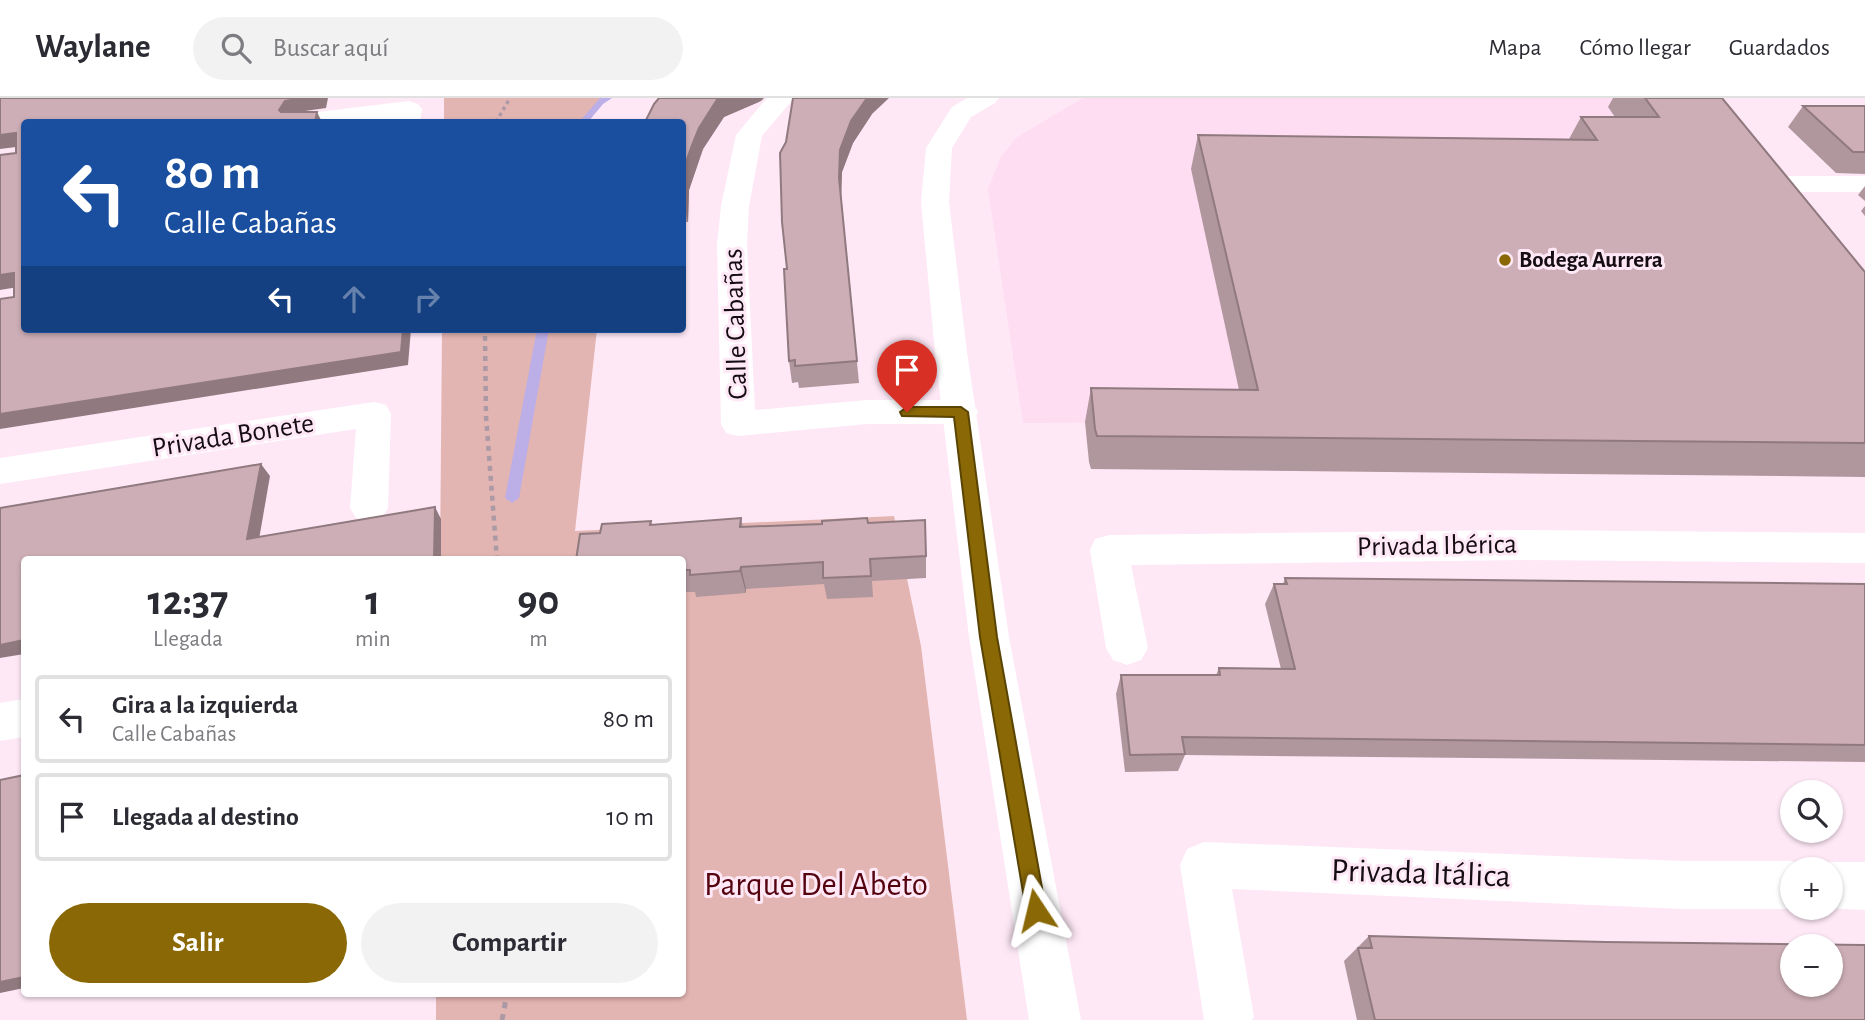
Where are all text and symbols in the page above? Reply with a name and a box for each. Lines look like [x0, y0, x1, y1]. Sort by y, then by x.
search box [193, 17, 683, 80]
icon: search [217, 29, 255, 67]
text: Waylane [35, 31, 151, 64]
text: Buscar aquí [273, 35, 389, 61]
text: Mapa [1488, 36, 1542, 60]
text: Cómo llegar [1580, 36, 1691, 60]
text: Guardados [1729, 36, 1830, 60]
icon: left [49, 147, 140, 238]
text: 80 m [164, 149, 261, 198]
text: Calle Cabañas [164, 207, 337, 239]
street label: Calle Cabañas [719, 248, 753, 400]
place label: Bodega Aurrera [1519, 249, 1663, 272]
marker: Bodega Aurrera [1497, 252, 1513, 268]
icon: left [262, 280, 300, 318]
icon: ahead [335, 280, 373, 318]
icon: right [408, 280, 446, 318]
pin [877, 340, 937, 412]
icon: arrive [888, 351, 926, 389]
street label: Privada Bonete [150, 409, 316, 463]
street label: Privada Ibérica [1357, 531, 1517, 561]
text: 12:37 [148, 580, 228, 622]
text: 1 [365, 580, 380, 622]
text: 90 [517, 580, 559, 622]
text: Llegada [153, 628, 223, 651]
text: min [355, 628, 391, 651]
text: m [529, 628, 548, 651]
text: Gira a la izquierda [112, 692, 298, 718]
icon: left [53, 700, 91, 738]
text: 80 m [603, 706, 654, 732]
text: Calle Cabañas [112, 723, 236, 746]
map controls [1780, 780, 1843, 997]
button: search [1780, 780, 1843, 843]
icon: arrive [53, 798, 91, 836]
text: Llegada al destino [112, 804, 299, 830]
text: 10 m [606, 804, 654, 830]
street label: Privada Itálica [1331, 854, 1511, 894]
button: + [1780, 857, 1843, 920]
park label: Parque Del Abeto [704, 869, 928, 902]
position arrow [999, 873, 1073, 947]
button: Salir [49, 903, 347, 983]
button: Compartir [361, 903, 658, 983]
button: − [1780, 934, 1843, 997]

